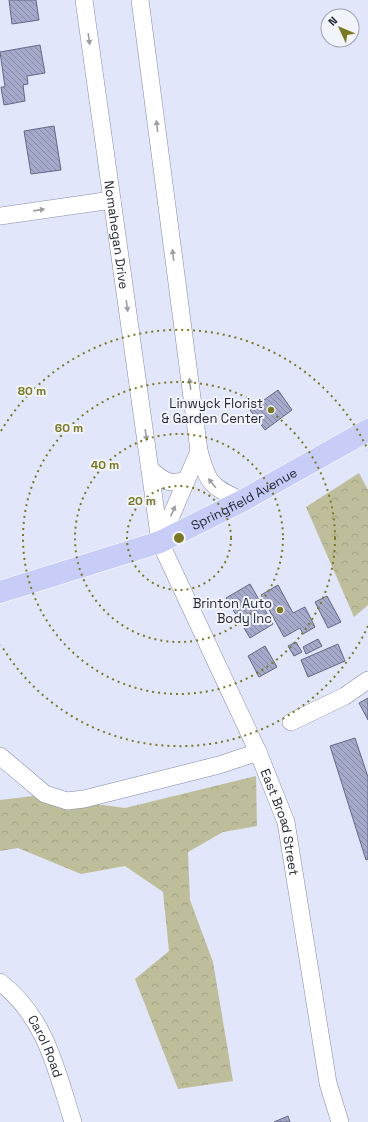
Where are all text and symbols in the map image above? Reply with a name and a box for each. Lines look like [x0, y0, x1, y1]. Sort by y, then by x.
north arrow [320, 8, 360, 48]
text: N [325, 14, 340, 29]
one-way arrow [86, 33, 92, 45]
one-way arrow [153, 120, 160, 132]
street label: Nomahegan Drive [100, 179, 132, 290]
one-way arrow [33, 207, 45, 213]
one-way arrow [170, 249, 176, 261]
one-way arrow [124, 300, 130, 312]
one-way arrow [187, 378, 193, 390]
text: 80 m [18, 383, 46, 399]
place label: Linwyck Florist & Garden Center [162, 395, 263, 427]
marker: Linwyck Florist & Garden Center [266, 405, 276, 415]
text: 60 m [55, 420, 83, 436]
one-way arrow [143, 429, 149, 441]
text: 40 m [91, 457, 119, 473]
street label: Springfield Avenue [188, 464, 300, 534]
one-way arrow [208, 478, 217, 488]
text: 20 m [128, 493, 156, 509]
one-way arrow [170, 506, 176, 517]
centre of rings [172, 531, 186, 545]
place label: Brinton Auto Body Inc [193, 595, 272, 627]
marker: Brinton Auto Body Inc [275, 605, 285, 615]
street label: East Broad Street [257, 766, 302, 877]
street label: Carol Road [24, 1012, 67, 1080]

